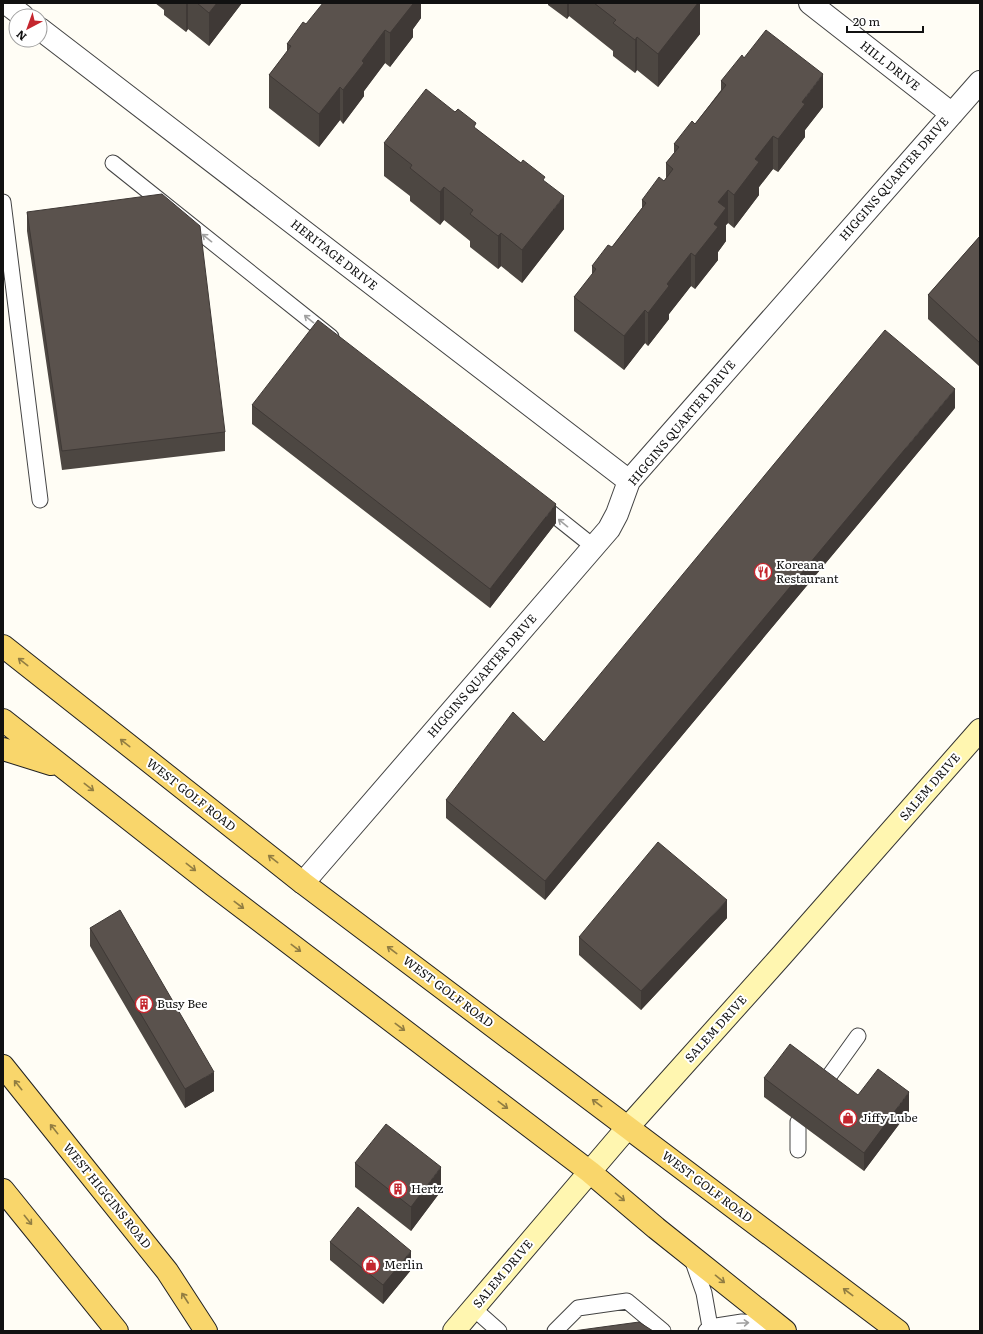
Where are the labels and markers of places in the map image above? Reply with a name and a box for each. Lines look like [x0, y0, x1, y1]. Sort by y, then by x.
place label: Koreana Restaurant [776, 555, 839, 587]
restaurant icon: Koreana Restaurant [753, 562, 773, 582]
building icon: Busy Bee [134, 994, 154, 1014]
place label: Busy Bee [157, 994, 208, 1012]
shop icon: Jiffy Lube [838, 1108, 858, 1128]
place label: Jiffy Lube [861, 1108, 918, 1126]
building icon: Hertz [388, 1179, 408, 1199]
place label: Hertz [411, 1179, 444, 1197]
shop icon: Merlin [361, 1255, 381, 1275]
place label: Merlin [384, 1255, 423, 1273]

